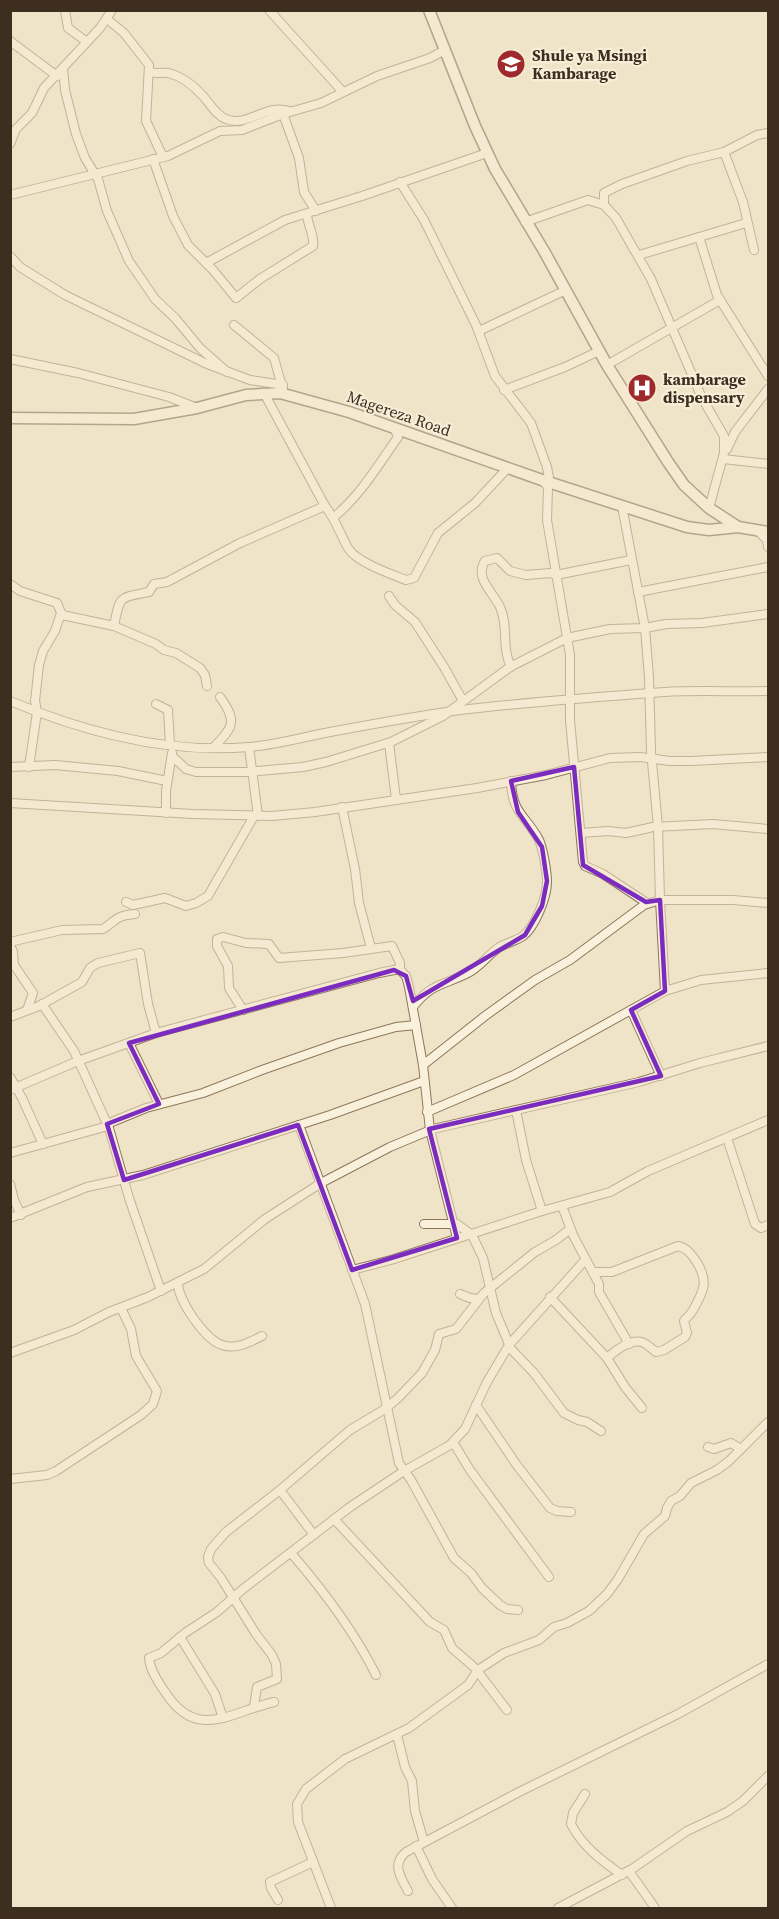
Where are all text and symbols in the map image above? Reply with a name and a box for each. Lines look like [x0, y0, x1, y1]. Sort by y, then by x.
place label: Shule ya Msingi Kambarage [532, 44, 647, 84]
school or university icon: Shule ya Msingi Kambarage [495, 48, 527, 80]
place label: kambarage dispensary [663, 368, 746, 408]
hospital icon: kambarage dispensary [626, 372, 658, 404]
street label: Magereza Road [344, 385, 454, 441]

